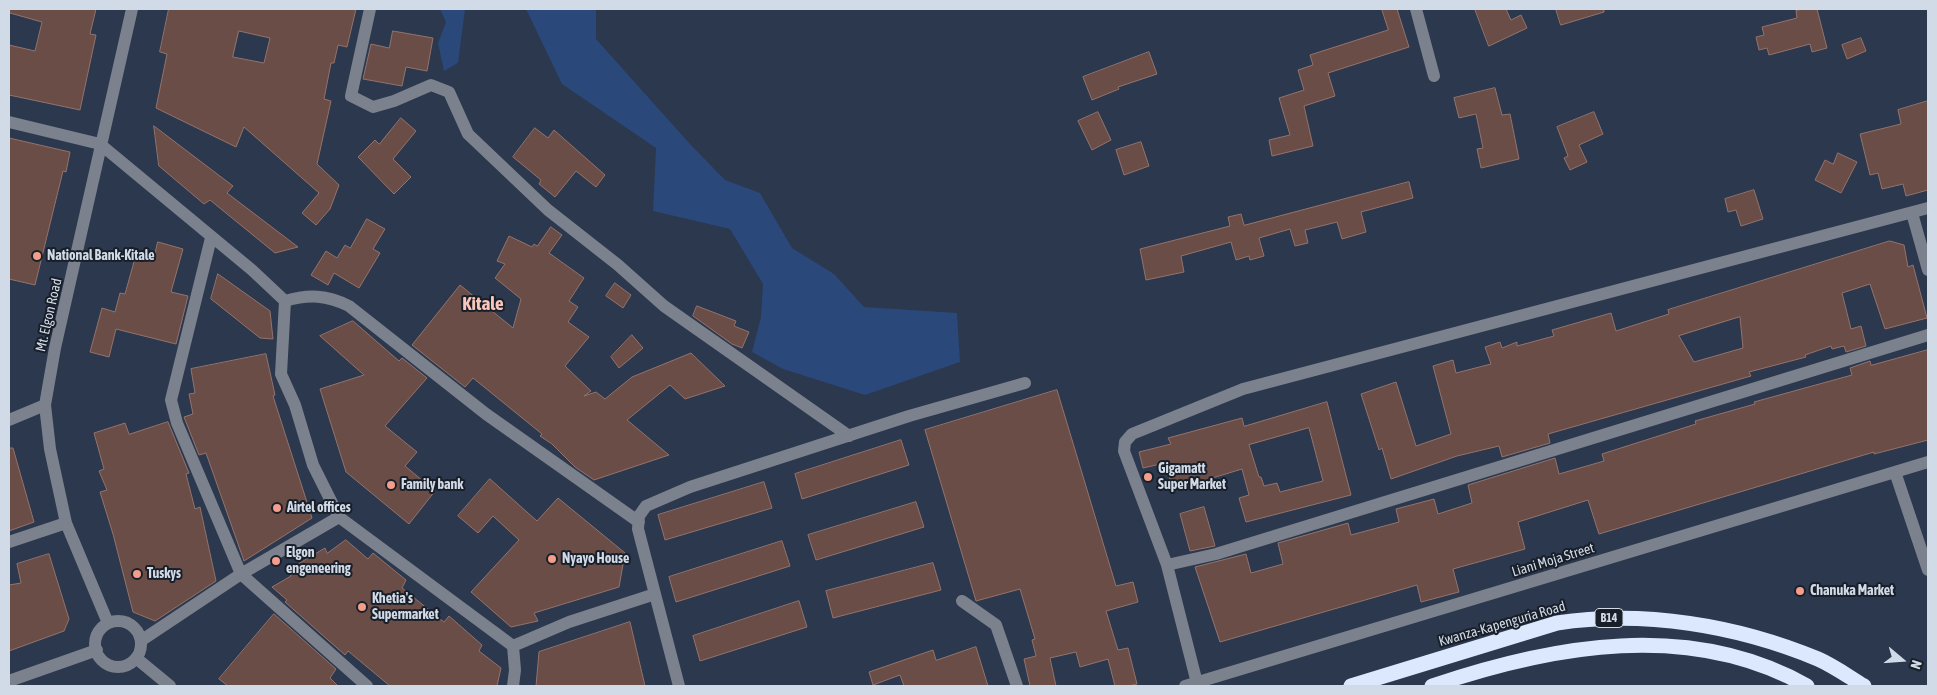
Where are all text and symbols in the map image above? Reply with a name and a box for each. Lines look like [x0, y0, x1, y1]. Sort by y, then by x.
place label: National Bank-Kitale [47, 248, 155, 264]
marker: National Bank-Kitale [31, 250, 43, 262]
street label: Mt. Elgon Road [32, 277, 66, 353]
district label: Kitale [462, 293, 504, 315]
place label: Gigamatt Super Market [1158, 461, 1226, 494]
marker: Gigamatt Super Market [1142, 471, 1154, 483]
place label: Family bank [401, 477, 464, 493]
marker: Family bank [385, 479, 397, 491]
place label: Airtel offices [287, 500, 351, 516]
marker: Airtel offices [271, 502, 283, 514]
street label: Liani Moja Street [1510, 539, 1596, 581]
place label: Elgon engeneering [286, 545, 351, 578]
place label: Nyayo House [562, 551, 629, 567]
marker: Nyayo House [546, 553, 558, 565]
marker: Elgon engeneering [270, 555, 282, 567]
place label: Tuskys [147, 566, 181, 582]
marker: Tuskys [131, 568, 143, 580]
place label: Chanuka Market [1810, 583, 1894, 599]
marker: Chanuka Market [1794, 585, 1806, 597]
place label: Khetia's Supermarket [372, 591, 439, 624]
street label: Kwanza-Kapenguria Road [1437, 598, 1567, 650]
marker: Khetia's Supermarket [356, 601, 368, 613]
road number: B14 [1595, 608, 1623, 628]
north arrow [1877, 635, 1927, 685]
text: N [1907, 658, 1925, 671]

